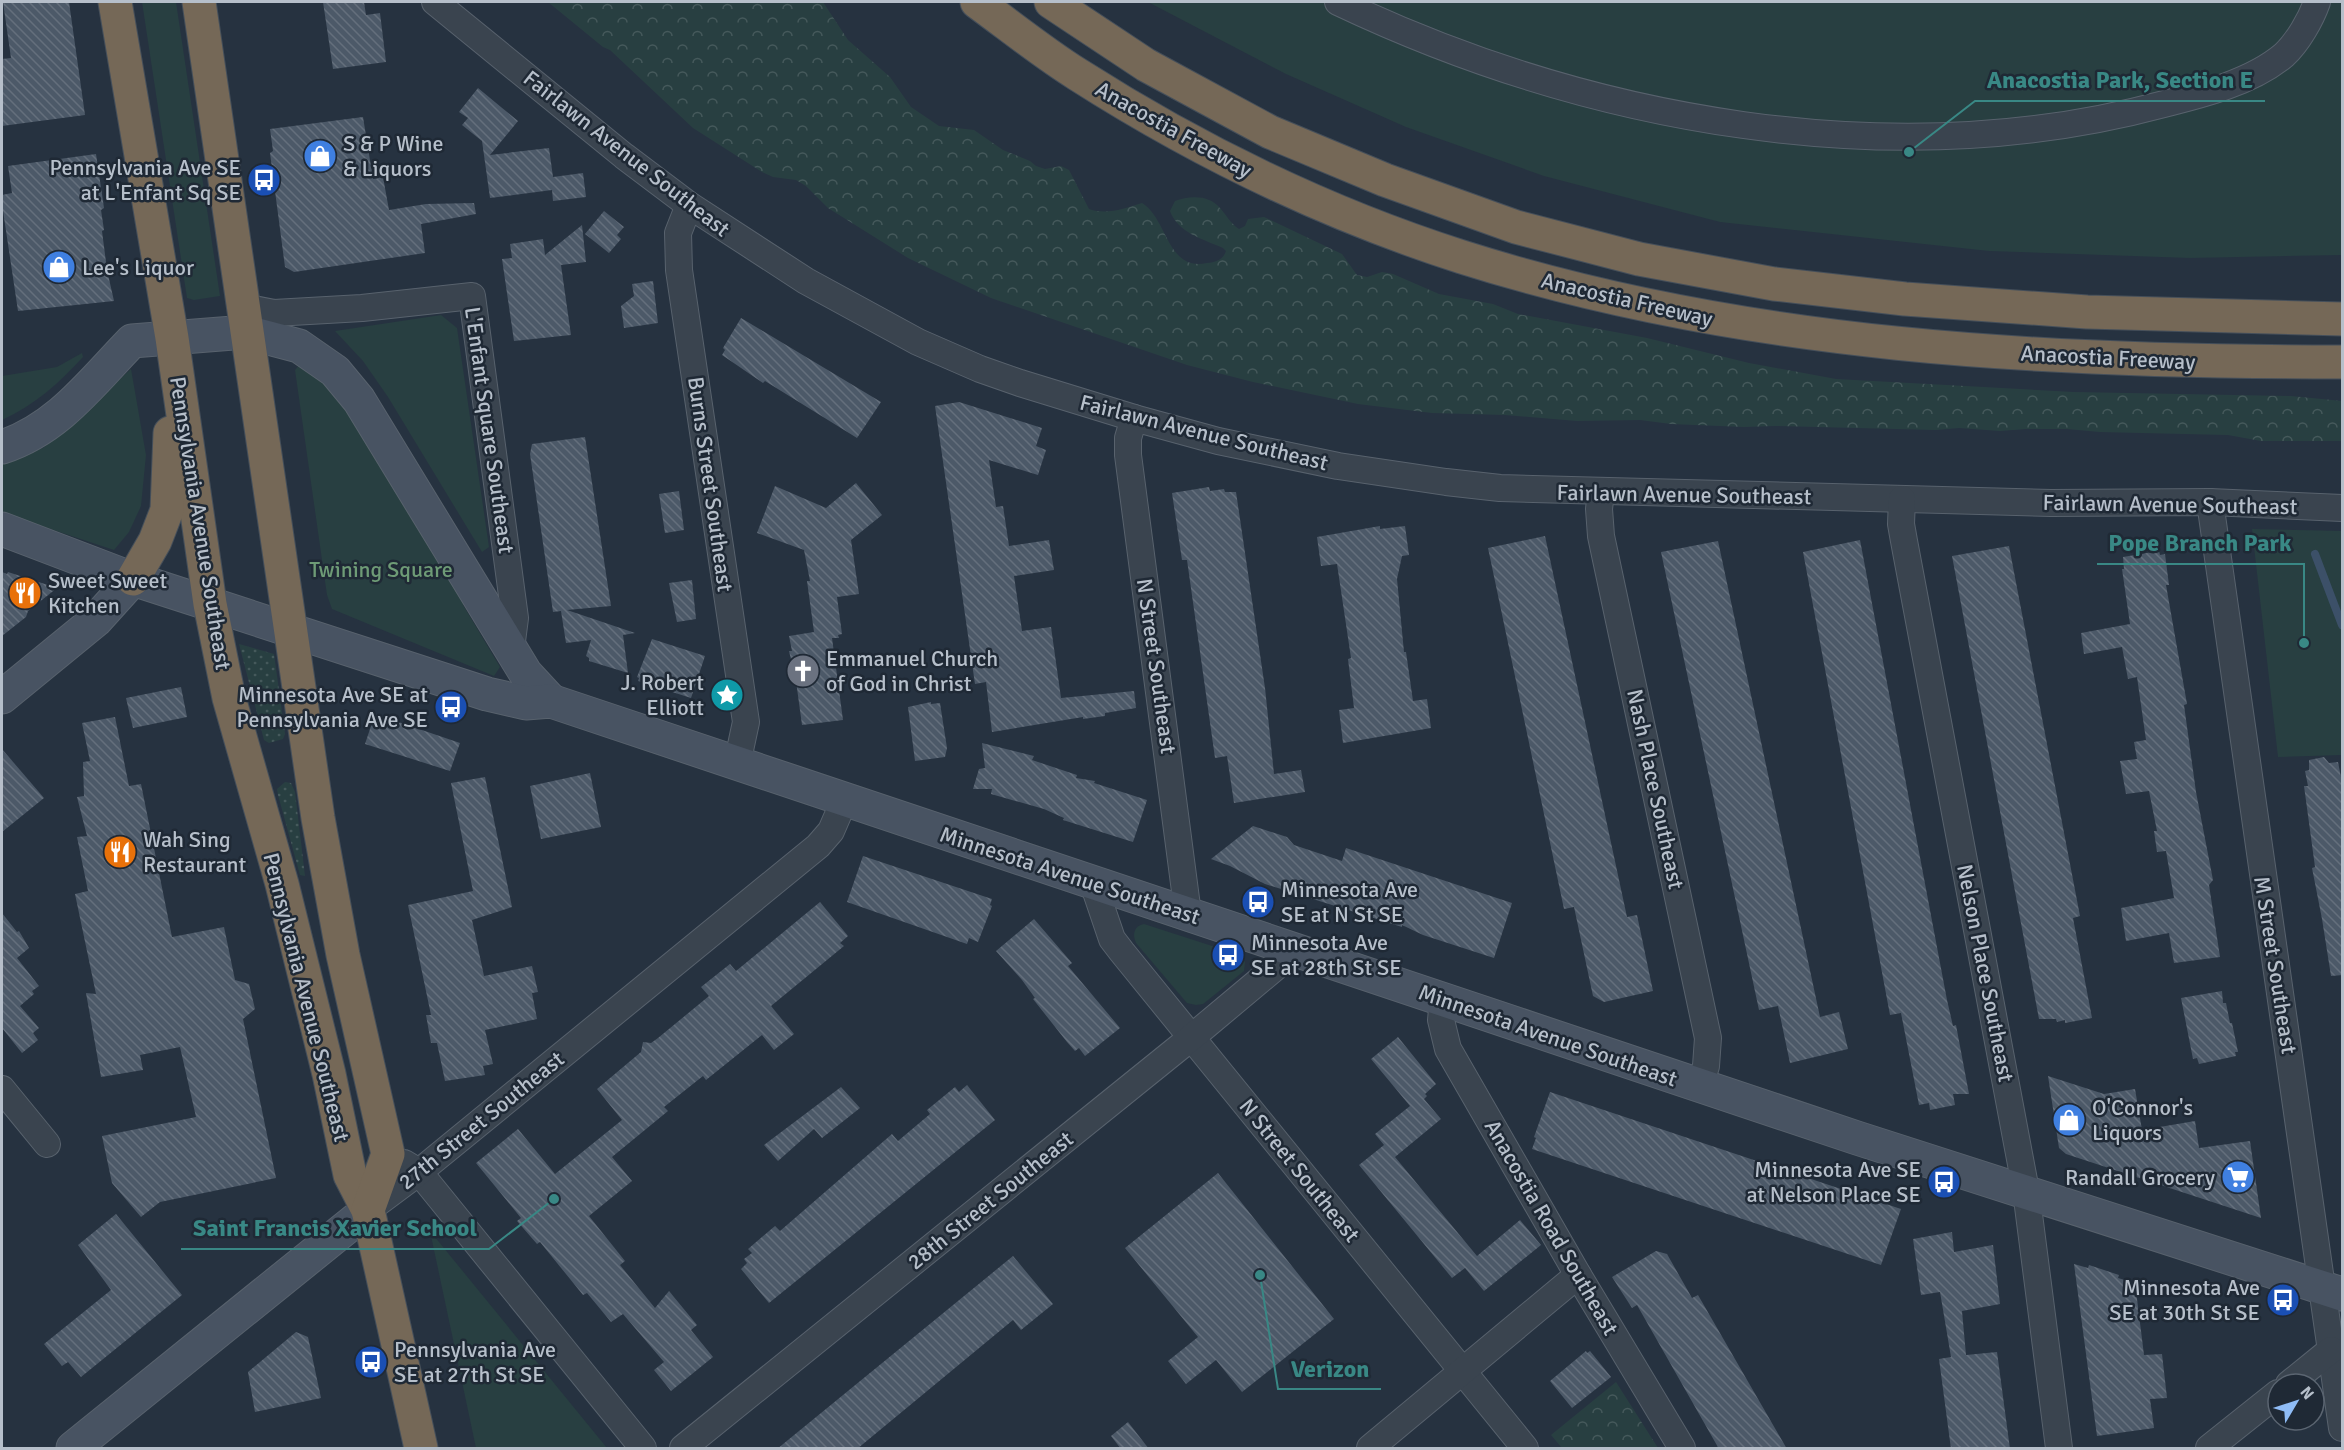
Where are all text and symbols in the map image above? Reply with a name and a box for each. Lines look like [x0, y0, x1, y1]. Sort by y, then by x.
callout: Anacostia Park, Section E [1975, 59, 2265, 101]
street label: Fairlawn Avenue Southeast [518, 64, 736, 243]
text: Anacostia Park, Section E [1987, 65, 2253, 95]
street label: Anacostia Freeway [1091, 75, 1257, 184]
place label: S & P Wine & Liquors [343, 130, 444, 182]
shop icon: S & P Wine & Liquors [302, 138, 338, 174]
place label: Pennsylvania Ave SE at L'Enfant Sq SE [50, 154, 241, 206]
bus stop icon: Pennsylvania Ave SE at L'Enfant Sq SE [246, 162, 282, 198]
shop icon: Lee's Liquor [41, 249, 77, 285]
place label: Lee's Liquor [82, 254, 194, 281]
street label: Anacostia Freeway [1539, 267, 1716, 332]
street label: L'Enfant Square Southeast [459, 305, 520, 555]
street label: Anacostia Freeway [2020, 339, 2197, 376]
street label: Pennsylvania Avenue Southeast [164, 374, 237, 672]
street label: Burns Street Southeast [682, 375, 739, 594]
street label: Fairlawn Avenue Southeast [1077, 389, 1331, 476]
street label: Fairlawn Avenue Southeast [1556, 479, 1812, 510]
street label: Fairlawn Avenue Southeast [2042, 489, 2298, 520]
callout: Pope Branch Park [2097, 522, 2304, 564]
text: Pope Branch Park [2108, 528, 2292, 558]
park label: Twining Square [309, 556, 453, 583]
place label: Sweet Sweet Kitchen [48, 567, 167, 619]
restaurant icon: Sweet Sweet Kitchen [7, 575, 43, 611]
street label: N Street Southeast [1131, 577, 1182, 756]
place label: Emmanuel Church of God in Christ [826, 645, 998, 697]
church icon: Emmanuel Church of God in Christ [785, 653, 821, 689]
place label: J. Robert Elliott [621, 669, 704, 721]
place icon: J. Robert Elliott [709, 677, 745, 713]
place label: Minnesota Ave SE at Pennsylvania Ave SE [237, 681, 428, 733]
street label: Nash Place Southeast [1621, 687, 1690, 892]
bus stop icon: Minnesota Ave SE at Pennsylvania Ave SE [433, 689, 469, 725]
street label: Minnesota Avenue Southeast [936, 821, 1204, 930]
place label: Wah Sing Restaurant [143, 826, 247, 878]
restaurant icon: Wah Sing Restaurant [102, 834, 138, 870]
street label: Pennsylvania Avenue Southeast [258, 850, 356, 1145]
street label: Nelson Place Southeast [1951, 862, 2020, 1085]
street label: M Street Southeast [2248, 874, 2303, 1056]
place label: Minnesota Ave SE at N St SE [1281, 876, 1418, 928]
bus stop icon: Minnesota Ave SE at N St SE [1240, 884, 1276, 920]
place label: Minnesota Ave SE at 28th St SE [1251, 929, 1402, 981]
bus stop icon: Minnesota Ave SE at 28th St SE [1210, 937, 1246, 973]
street label: Minnesota Avenue Southeast [1415, 978, 1681, 1093]
street label: 27th Street Southeast [393, 1045, 570, 1195]
street label: N Street Southeast [1233, 1093, 1366, 1248]
place label: O'Connor's Liquors [2092, 1094, 2193, 1146]
shop icon: O'Connor's Liquors [2051, 1102, 2087, 1138]
street label: Anacostia Road Southeast [1479, 1115, 1625, 1340]
street label: 28th Street Southeast [902, 1125, 1079, 1275]
place label: Minnesota Ave SE at Nelson Place SE [1746, 1156, 1921, 1208]
supermarket icon: Randall Grocery [2220, 1159, 2256, 1195]
bus stop icon: Minnesota Ave SE at Nelson Place SE [1926, 1164, 1962, 1200]
place label: Randall Grocery [2065, 1164, 2216, 1191]
callout: Saint Francis Xavier School [181, 1207, 489, 1249]
text: Saint Francis Xavier School [193, 1213, 477, 1243]
place label: Minnesota Ave SE at 30th St SE [2109, 1274, 2260, 1326]
bus stop icon: Minnesota Ave SE at 30th St SE [2265, 1282, 2301, 1318]
place label: Pennsylvania Ave SE at 27th St SE [394, 1336, 556, 1388]
bus stop icon: Pennsylvania Ave SE at 27th St SE [353, 1344, 389, 1380]
callout: Verizon [1278, 1347, 1381, 1389]
text: Verizon [1291, 1354, 1369, 1384]
north arrow [2266, 1372, 2326, 1432]
text: N [2296, 1383, 2318, 1404]

